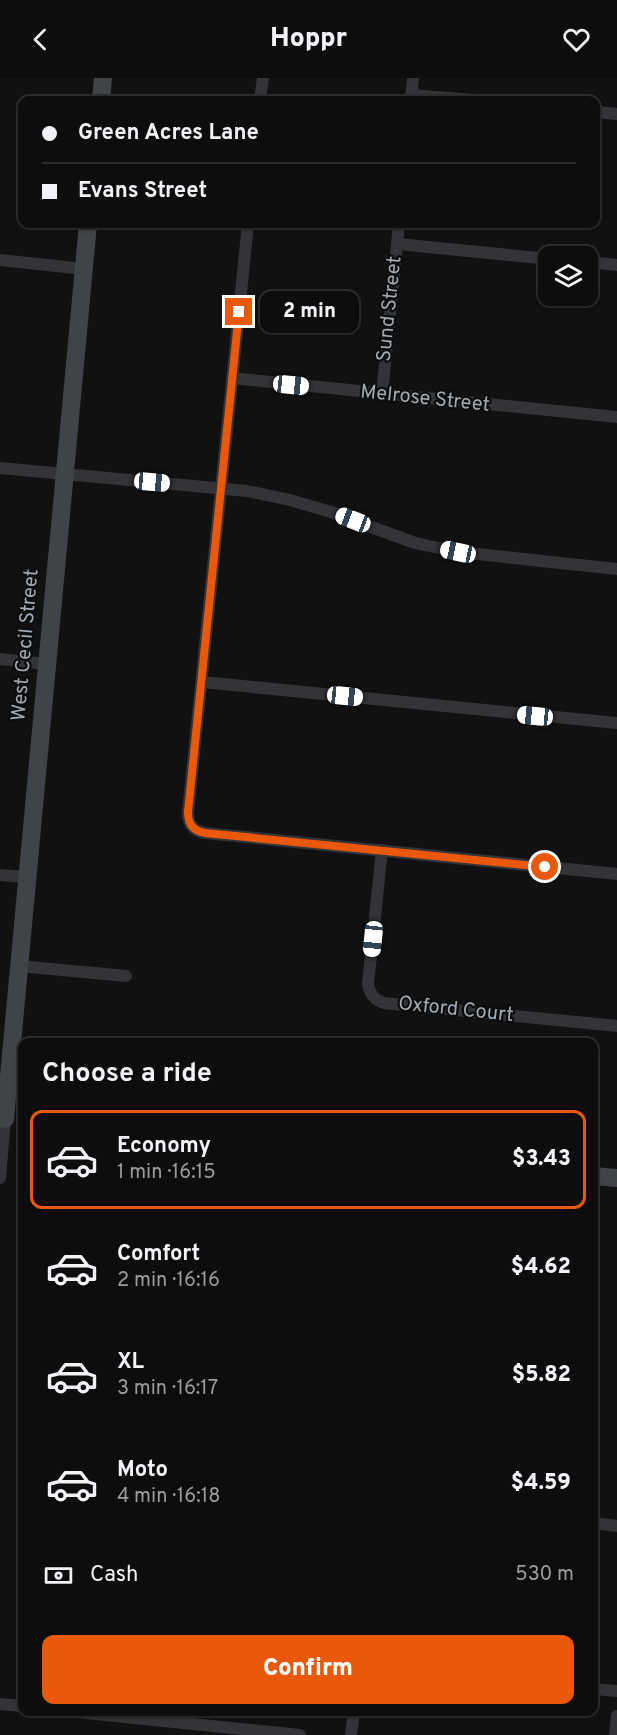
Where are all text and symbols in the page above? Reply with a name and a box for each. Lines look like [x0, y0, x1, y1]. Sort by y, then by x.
text: Hoppr [270, 22, 347, 56]
icon: back [24, 23, 57, 56]
icon: heart [560, 23, 593, 56]
text: Green Acres Lane [78, 120, 259, 147]
text: Evans Street [78, 178, 207, 205]
map controls [538, 246, 598, 306]
button: layers [538, 246, 598, 306]
street label: Sund Street [372, 255, 408, 363]
callout: 2 min [260, 291, 359, 333]
route end [225, 298, 252, 325]
text: 2 min [283, 299, 336, 325]
car [272, 374, 310, 396]
street label: Melrose Street [359, 379, 491, 419]
car [133, 471, 171, 493]
car [333, 505, 373, 535]
car [439, 539, 477, 565]
street label: West Cecil Street [6, 568, 46, 722]
car [326, 685, 364, 707]
car [516, 705, 554, 727]
route start [531, 853, 558, 880]
car [362, 920, 384, 958]
street label: Oxford Court [397, 991, 515, 1029]
text: Choose a ride [42, 1057, 212, 1091]
icon: car [45, 1133, 99, 1187]
text: Economy [117, 1133, 211, 1160]
text: $3.43 [512, 1146, 571, 1173]
text: 1 min · 16:15 [117, 1160, 216, 1186]
icon: car [45, 1241, 99, 1295]
text: Comfort [117, 1241, 200, 1268]
text: $4.62 [511, 1254, 571, 1281]
text: 2 min · 16:16 [117, 1268, 220, 1294]
icon: car [45, 1349, 99, 1403]
text: XL [117, 1349, 144, 1376]
text: $5.82 [512, 1362, 571, 1389]
text: 3 min · 16:17 [117, 1376, 218, 1402]
icon: car [45, 1457, 99, 1511]
text: Moto [117, 1457, 168, 1484]
text: $4.59 [511, 1470, 571, 1497]
text: 4 min · 16:18 [117, 1484, 220, 1510]
icon: cash [42, 1559, 75, 1592]
text: Cash [90, 1562, 139, 1589]
text: 530 m [515, 1562, 574, 1588]
button: Confirm [42, 1635, 574, 1704]

